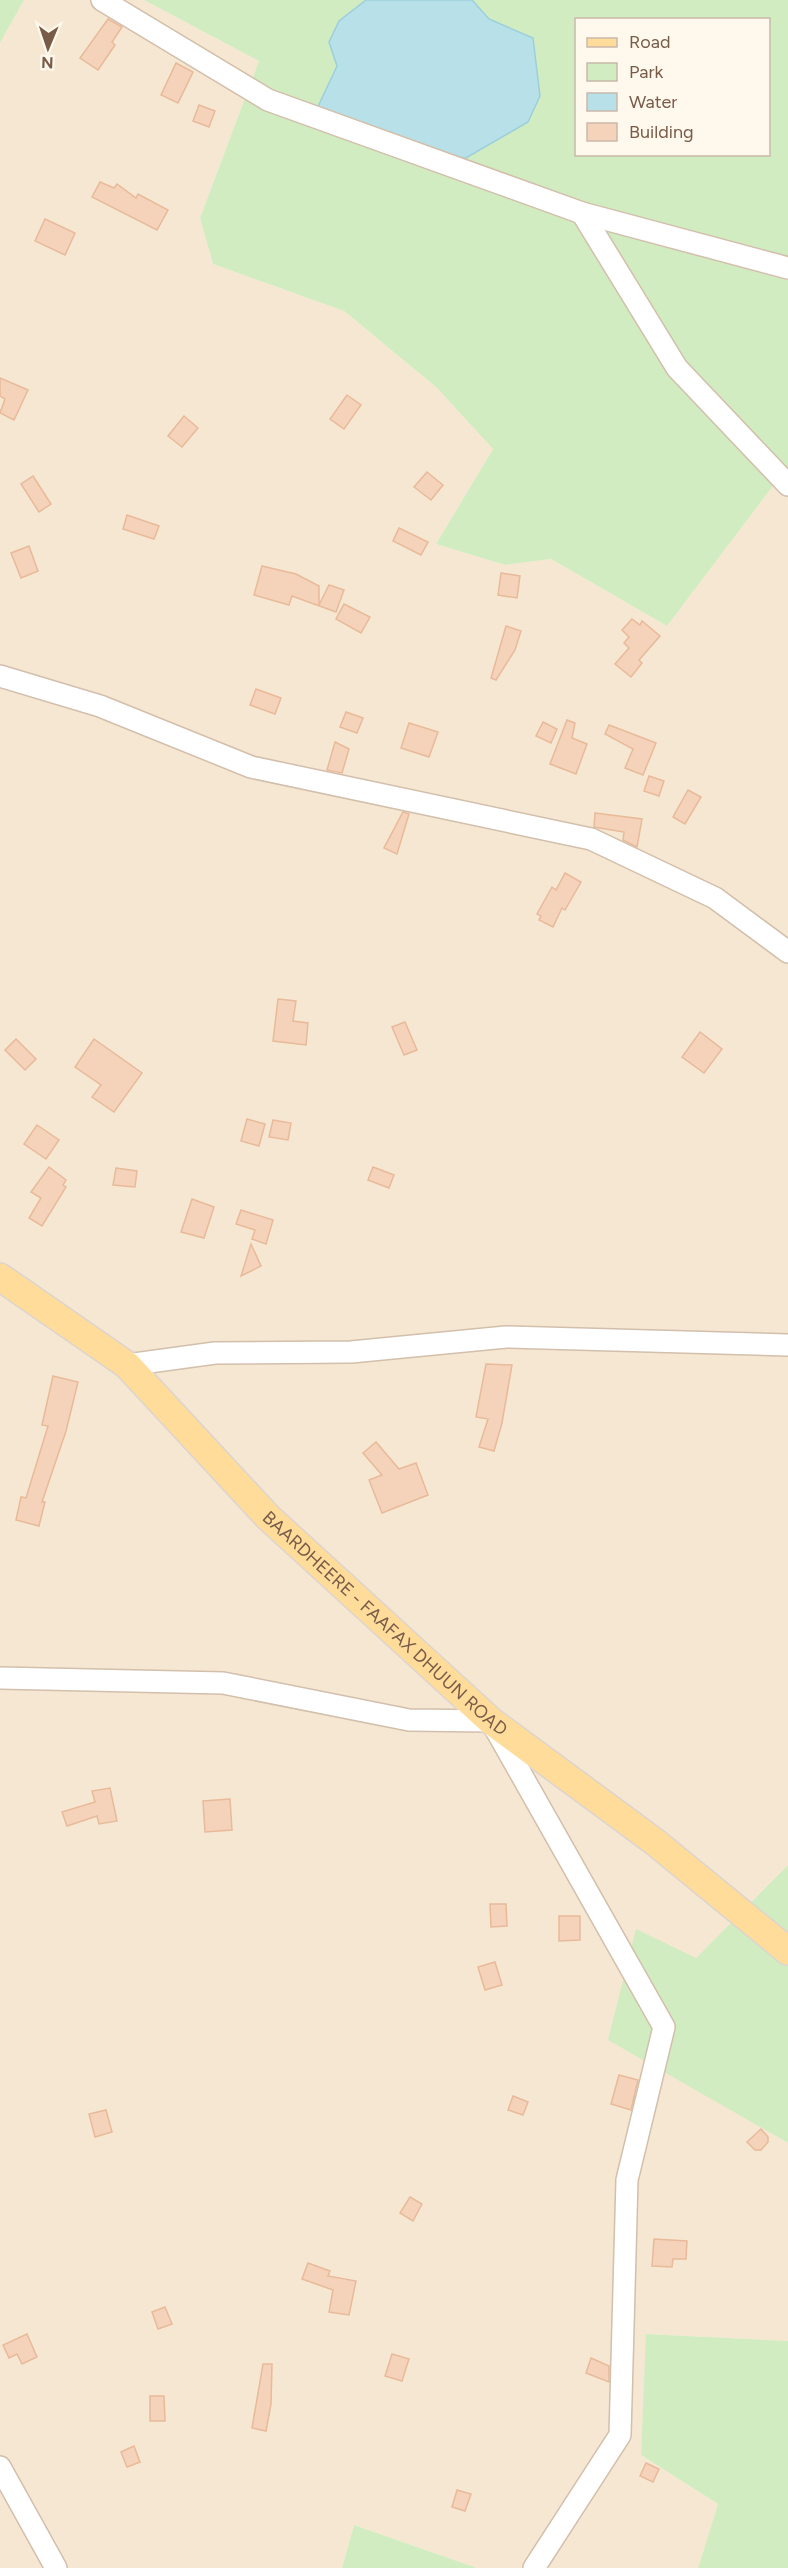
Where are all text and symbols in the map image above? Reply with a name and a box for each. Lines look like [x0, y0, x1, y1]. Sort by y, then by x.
north arrow [18, 18, 78, 78]
legend [575, 18, 770, 156]
text: Road [629, 31, 670, 53]
text: N [41, 53, 54, 72]
text: Park [629, 61, 664, 83]
text: Water [629, 91, 677, 113]
text: Building [629, 121, 694, 143]
street label: BAARDHEERE - FAAFAX DHUUN ROAD [258, 1506, 512, 1740]

